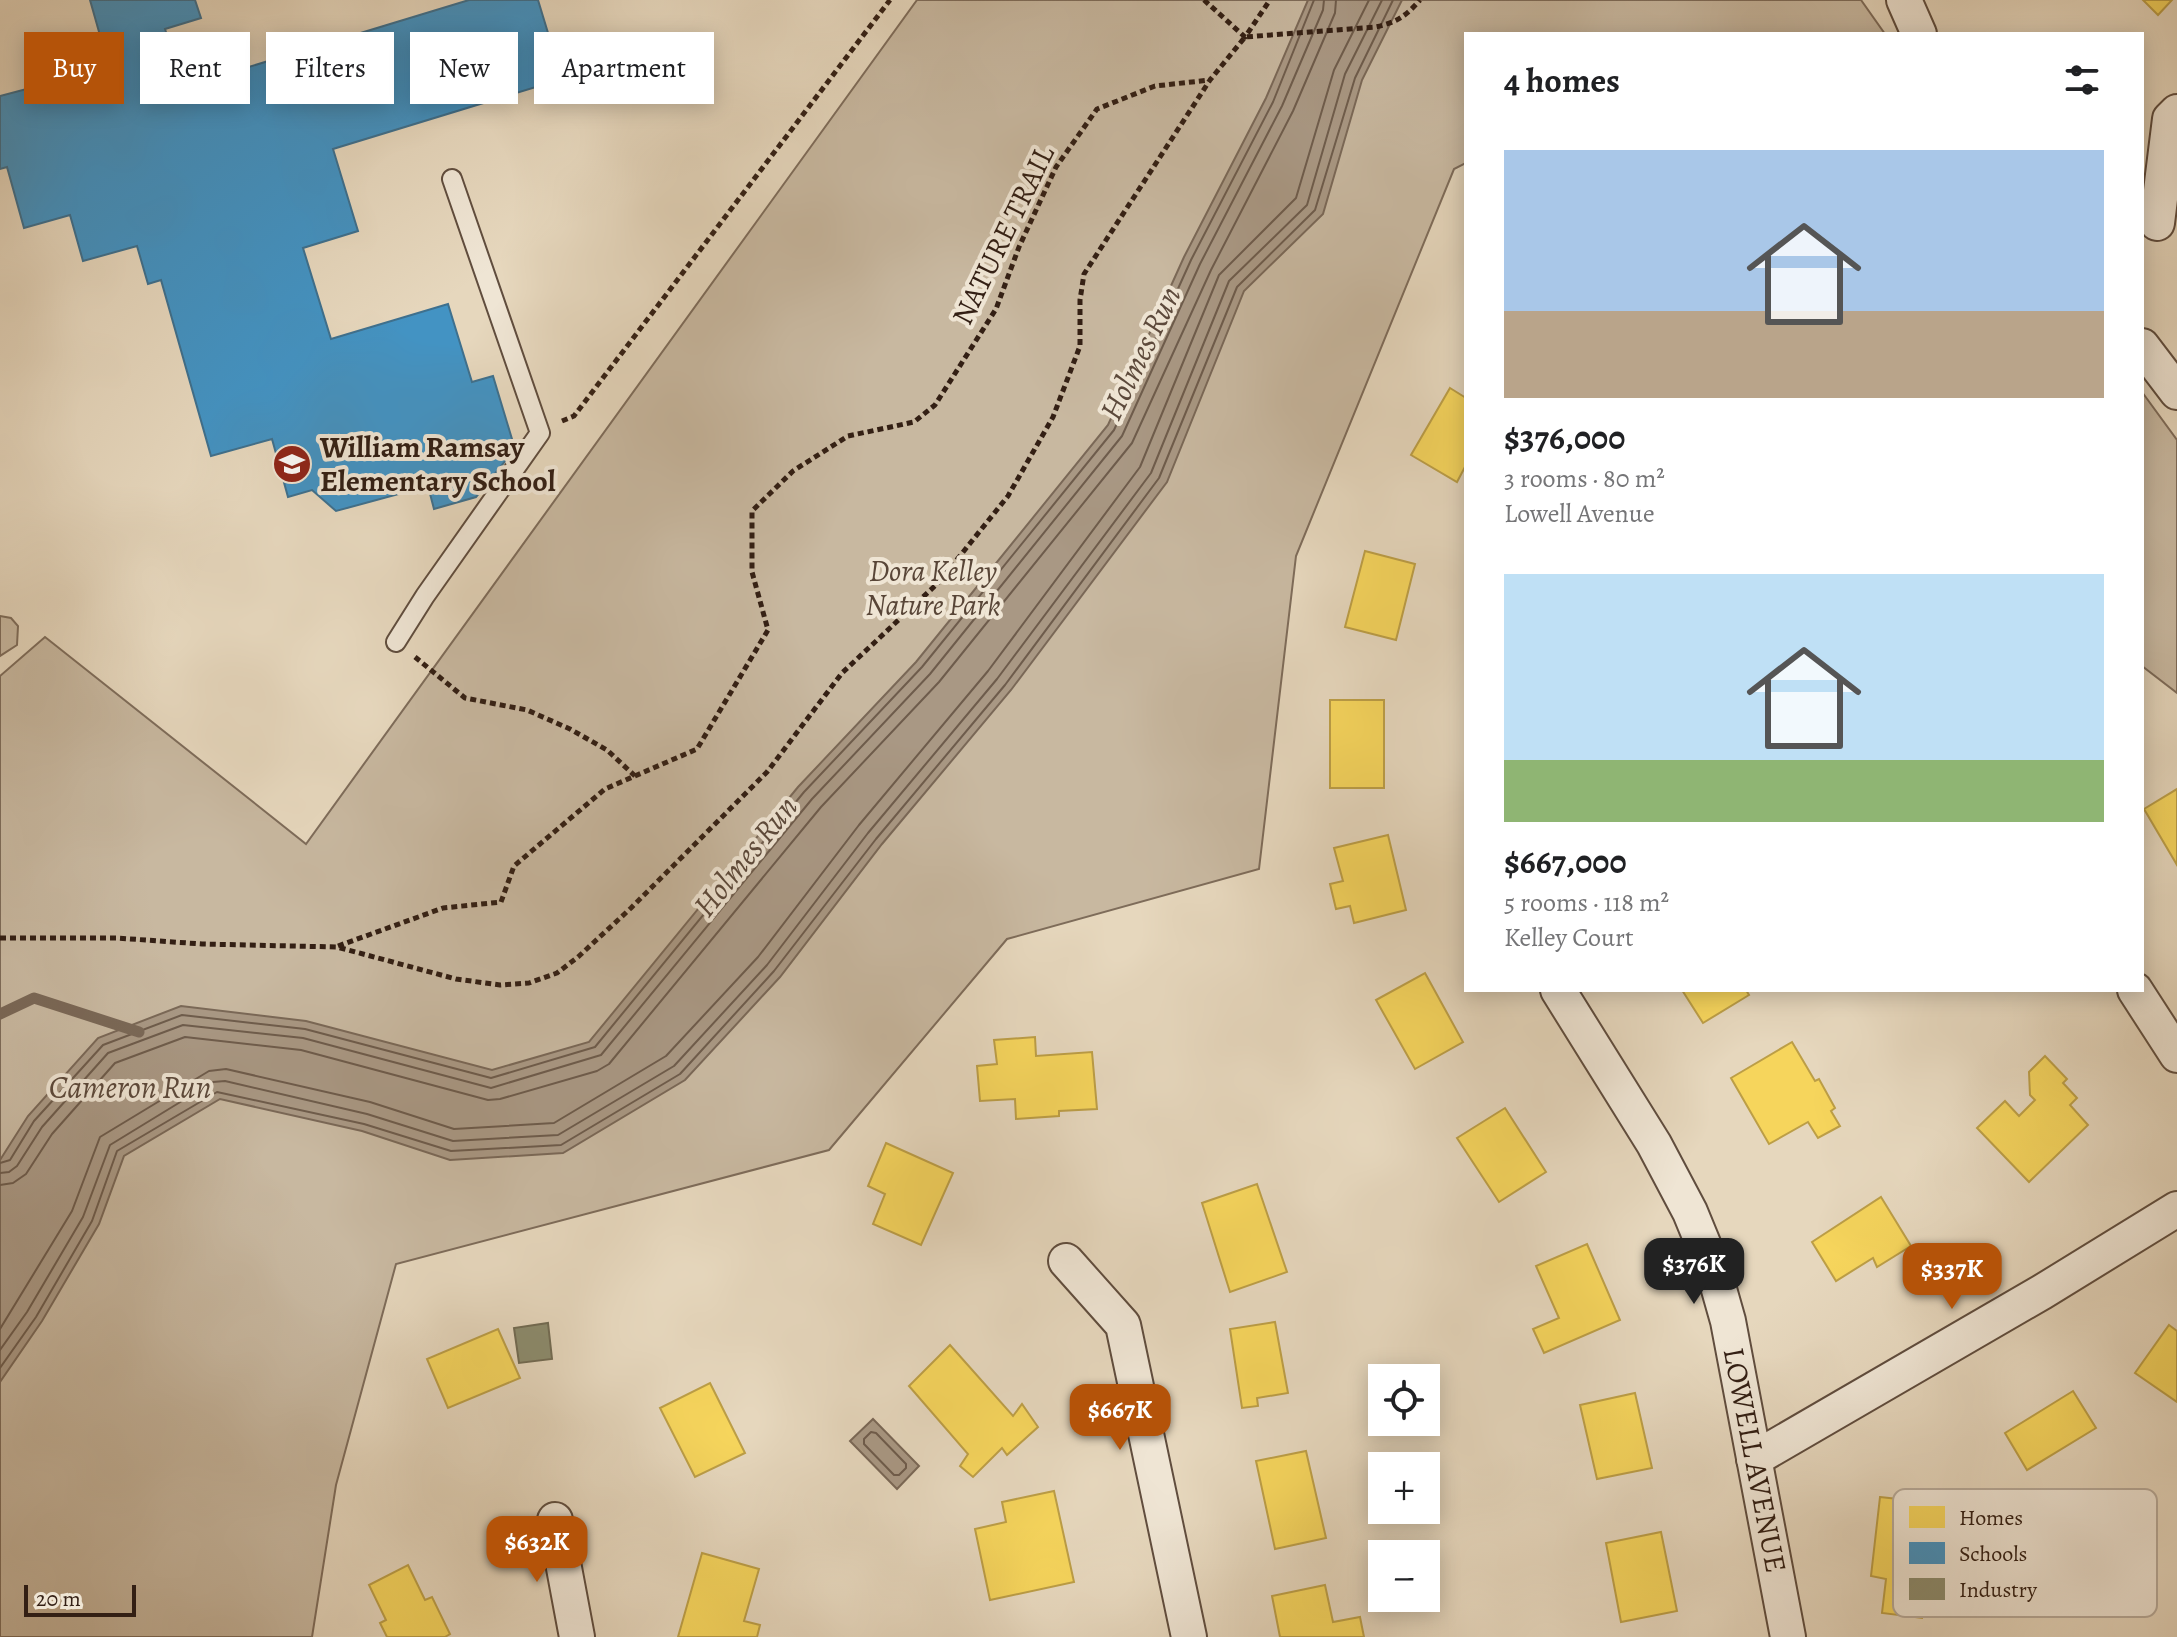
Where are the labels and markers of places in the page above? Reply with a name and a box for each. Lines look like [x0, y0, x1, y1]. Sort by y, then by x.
place label: William Ramsay Elementary School [319, 427, 556, 501]
school or university icon: William Ramsay Elementary School [271, 443, 313, 485]
pin: $376K [1638, 1238, 1750, 1306]
pin: $337K [1896, 1243, 2008, 1311]
pin: $667K [1064, 1384, 1176, 1452]
pin: $632K [481, 1516, 593, 1584]

